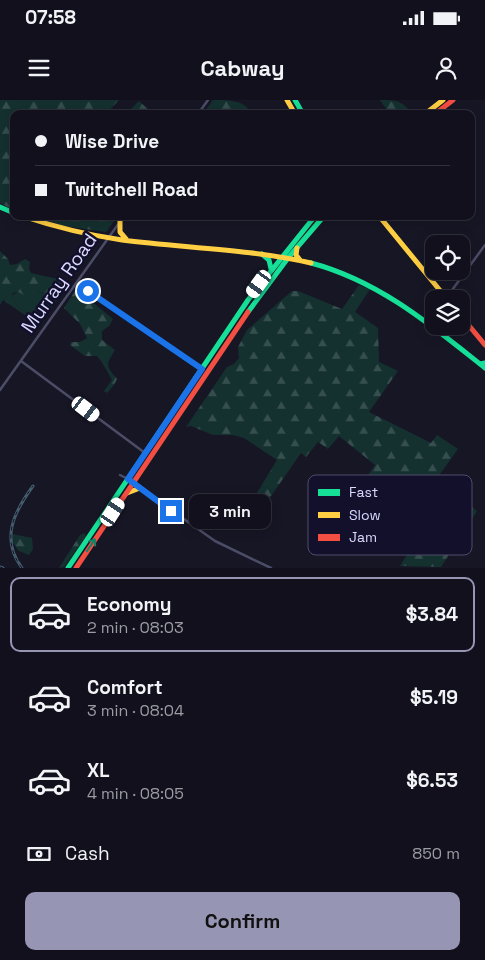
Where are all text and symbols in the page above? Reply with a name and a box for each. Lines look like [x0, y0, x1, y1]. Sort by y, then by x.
text: 07:58 [25, 5, 76, 30]
icon: menu [25, 54, 53, 82]
text: Cabway [200, 54, 285, 82]
icon: person [432, 54, 460, 82]
text: Wise Drive [65, 129, 159, 154]
text: Twitchell Road [65, 177, 198, 202]
street label: Murray Road [16, 228, 102, 338]
map controls [425, 235, 470, 335]
button: locate [425, 235, 470, 280]
car [244, 267, 273, 301]
route start [77, 280, 99, 302]
button: layers [425, 290, 470, 335]
car [69, 394, 102, 424]
legend [308, 475, 472, 555]
text: Fast [349, 483, 378, 501]
callout: 3 min [188, 494, 271, 528]
car [98, 495, 127, 529]
route end [160, 500, 182, 522]
text: 3 min [209, 501, 251, 522]
text: Slow [349, 506, 381, 524]
text: Jam [349, 528, 377, 546]
one-way arrow [86, 538, 96, 552]
icon: car [27, 592, 72, 637]
text: Economy [87, 592, 171, 617]
text: $3.84 [406, 602, 458, 627]
text: 2 min · 08:03 [87, 617, 184, 638]
icon: car [27, 675, 72, 720]
text: Comfort [87, 675, 163, 700]
text: $5.19 [410, 685, 458, 710]
text: 3 min · 08:04 [87, 700, 184, 721]
icon: car [27, 758, 72, 803]
text: XL [87, 758, 110, 783]
text: $6.53 [406, 768, 458, 793]
text: 4 min · 08:05 [87, 783, 184, 804]
icon: cash [25, 840, 53, 868]
text: Cash [65, 841, 110, 866]
text: 850 m [412, 843, 460, 864]
button: Confirm [25, 892, 460, 950]

